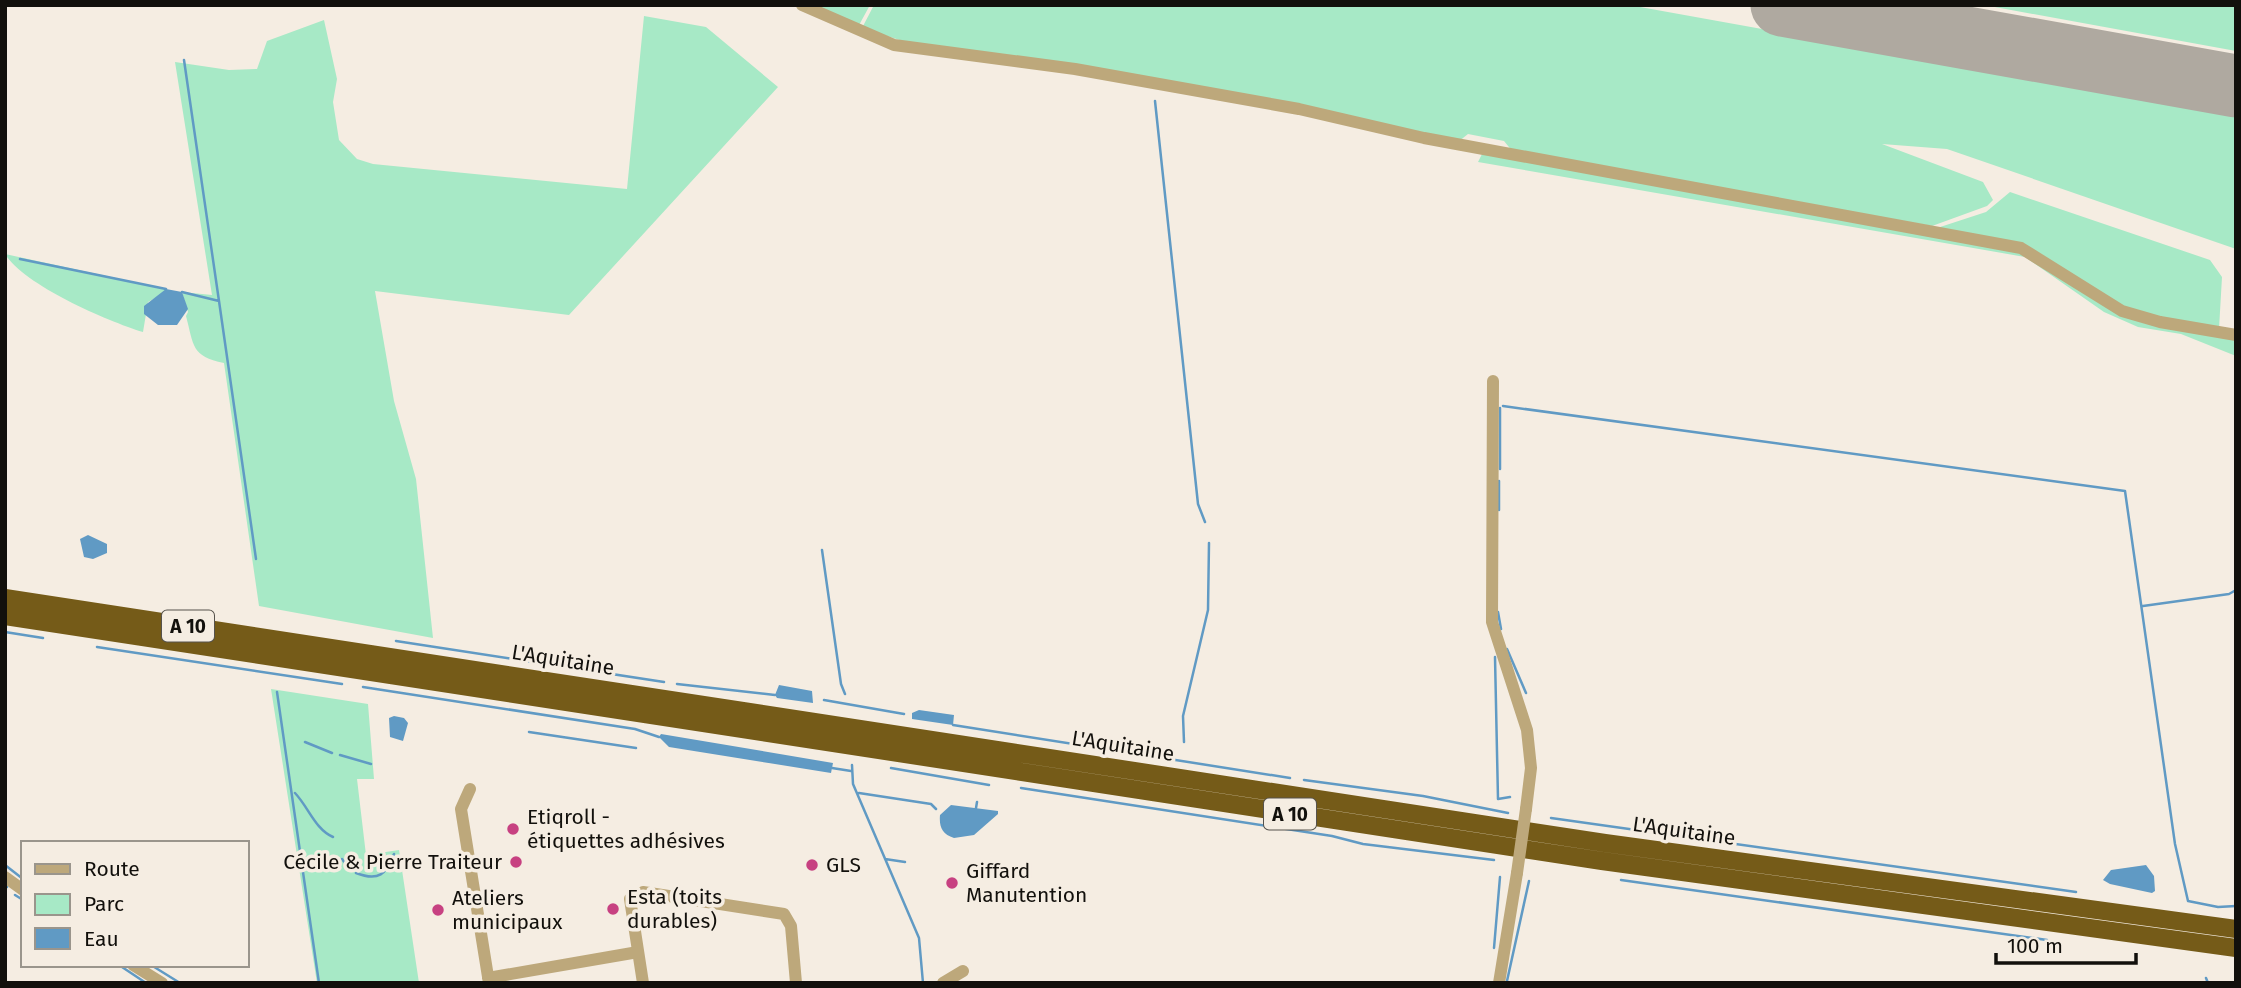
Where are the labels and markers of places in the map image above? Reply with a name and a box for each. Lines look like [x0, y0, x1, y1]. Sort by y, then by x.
place label: Etiqroll - étiquettes adhésives [527, 804, 725, 854]
marker: Etiqroll - étiquettes adhésives [505, 821, 521, 837]
place label: Cécile & Pierre Traiteur [283, 849, 502, 875]
place label: GLS [826, 852, 861, 878]
marker: Cécile & Pierre Traiteur [508, 854, 524, 870]
marker: GLS [804, 857, 820, 873]
place label: Giffard Manutention [966, 858, 1087, 908]
marker: Giffard Manutention [944, 875, 960, 891]
place label: Esta (toits durables) [627, 884, 722, 934]
place label: Ateliers municipaux [452, 885, 563, 935]
marker: Esta (toits durables) [605, 901, 621, 917]
marker: Ateliers municipaux [430, 902, 446, 918]

